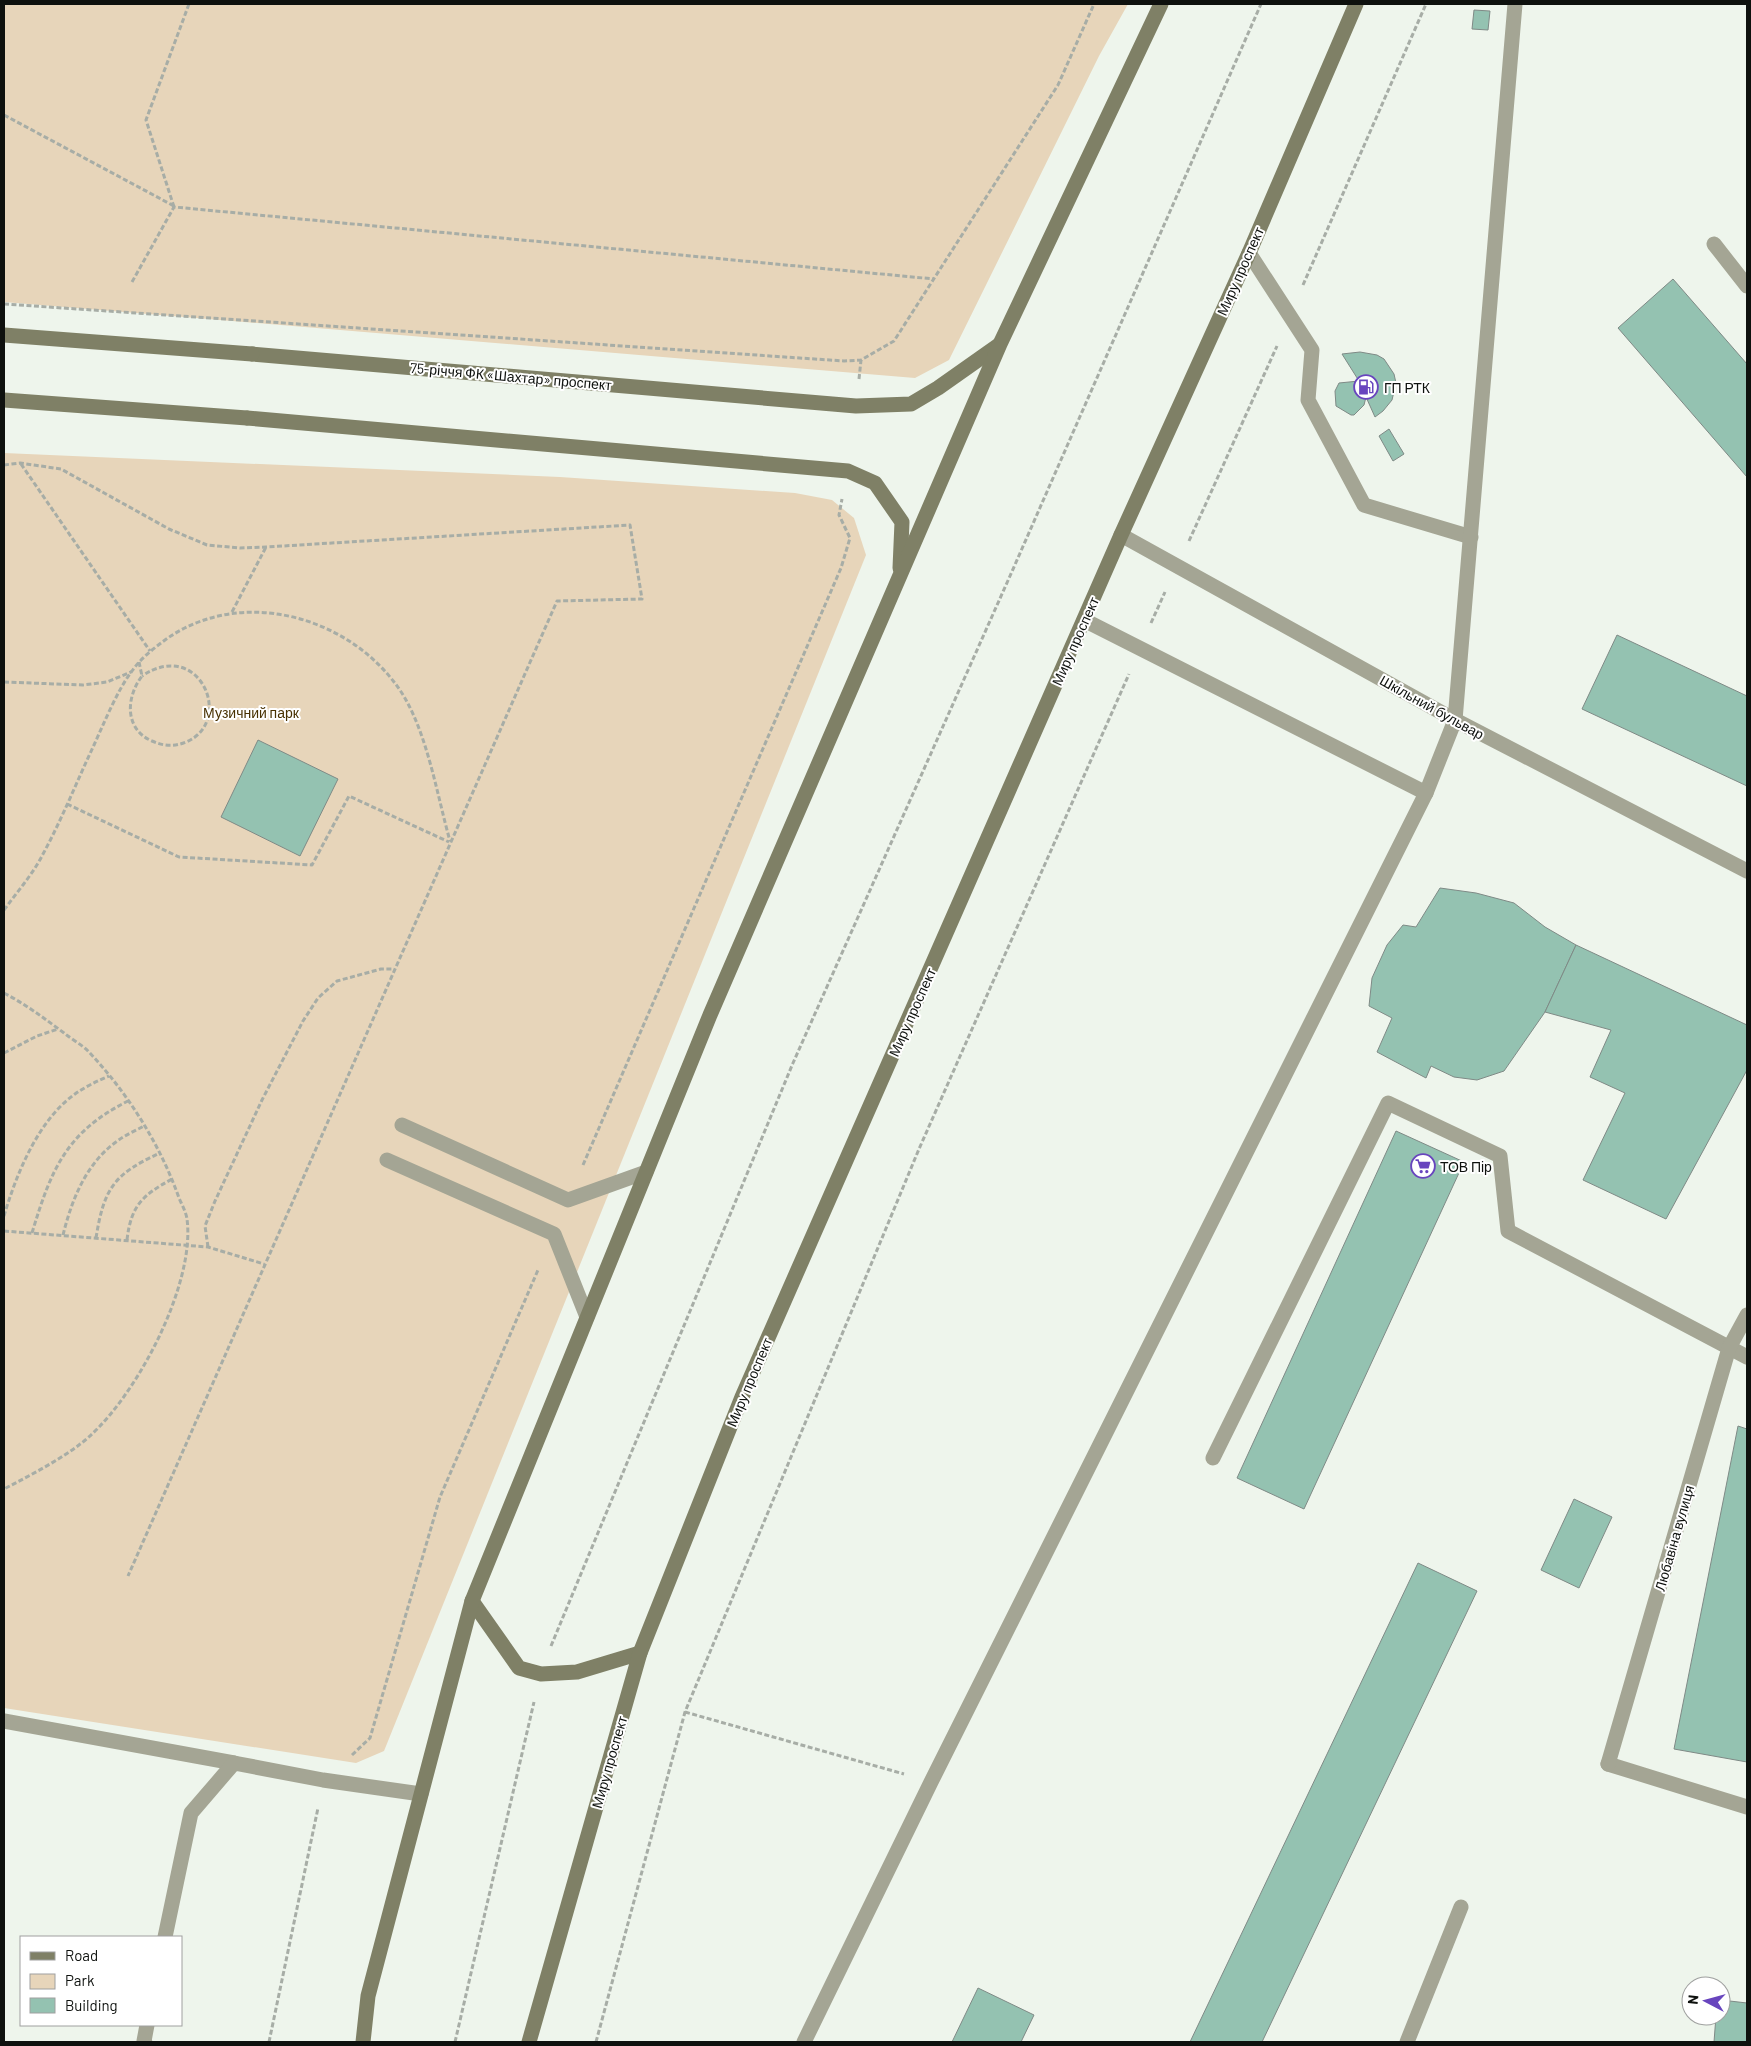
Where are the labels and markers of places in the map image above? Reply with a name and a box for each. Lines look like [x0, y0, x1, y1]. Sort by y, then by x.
fuel station icon: ГП РТК [1353, 374, 1379, 400]
place label: ГП РТК [1384, 379, 1431, 396]
supermarket icon: ТОВ Пір [1410, 1153, 1436, 1179]
place label: ТОВ Пір [1440, 1158, 1492, 1175]

